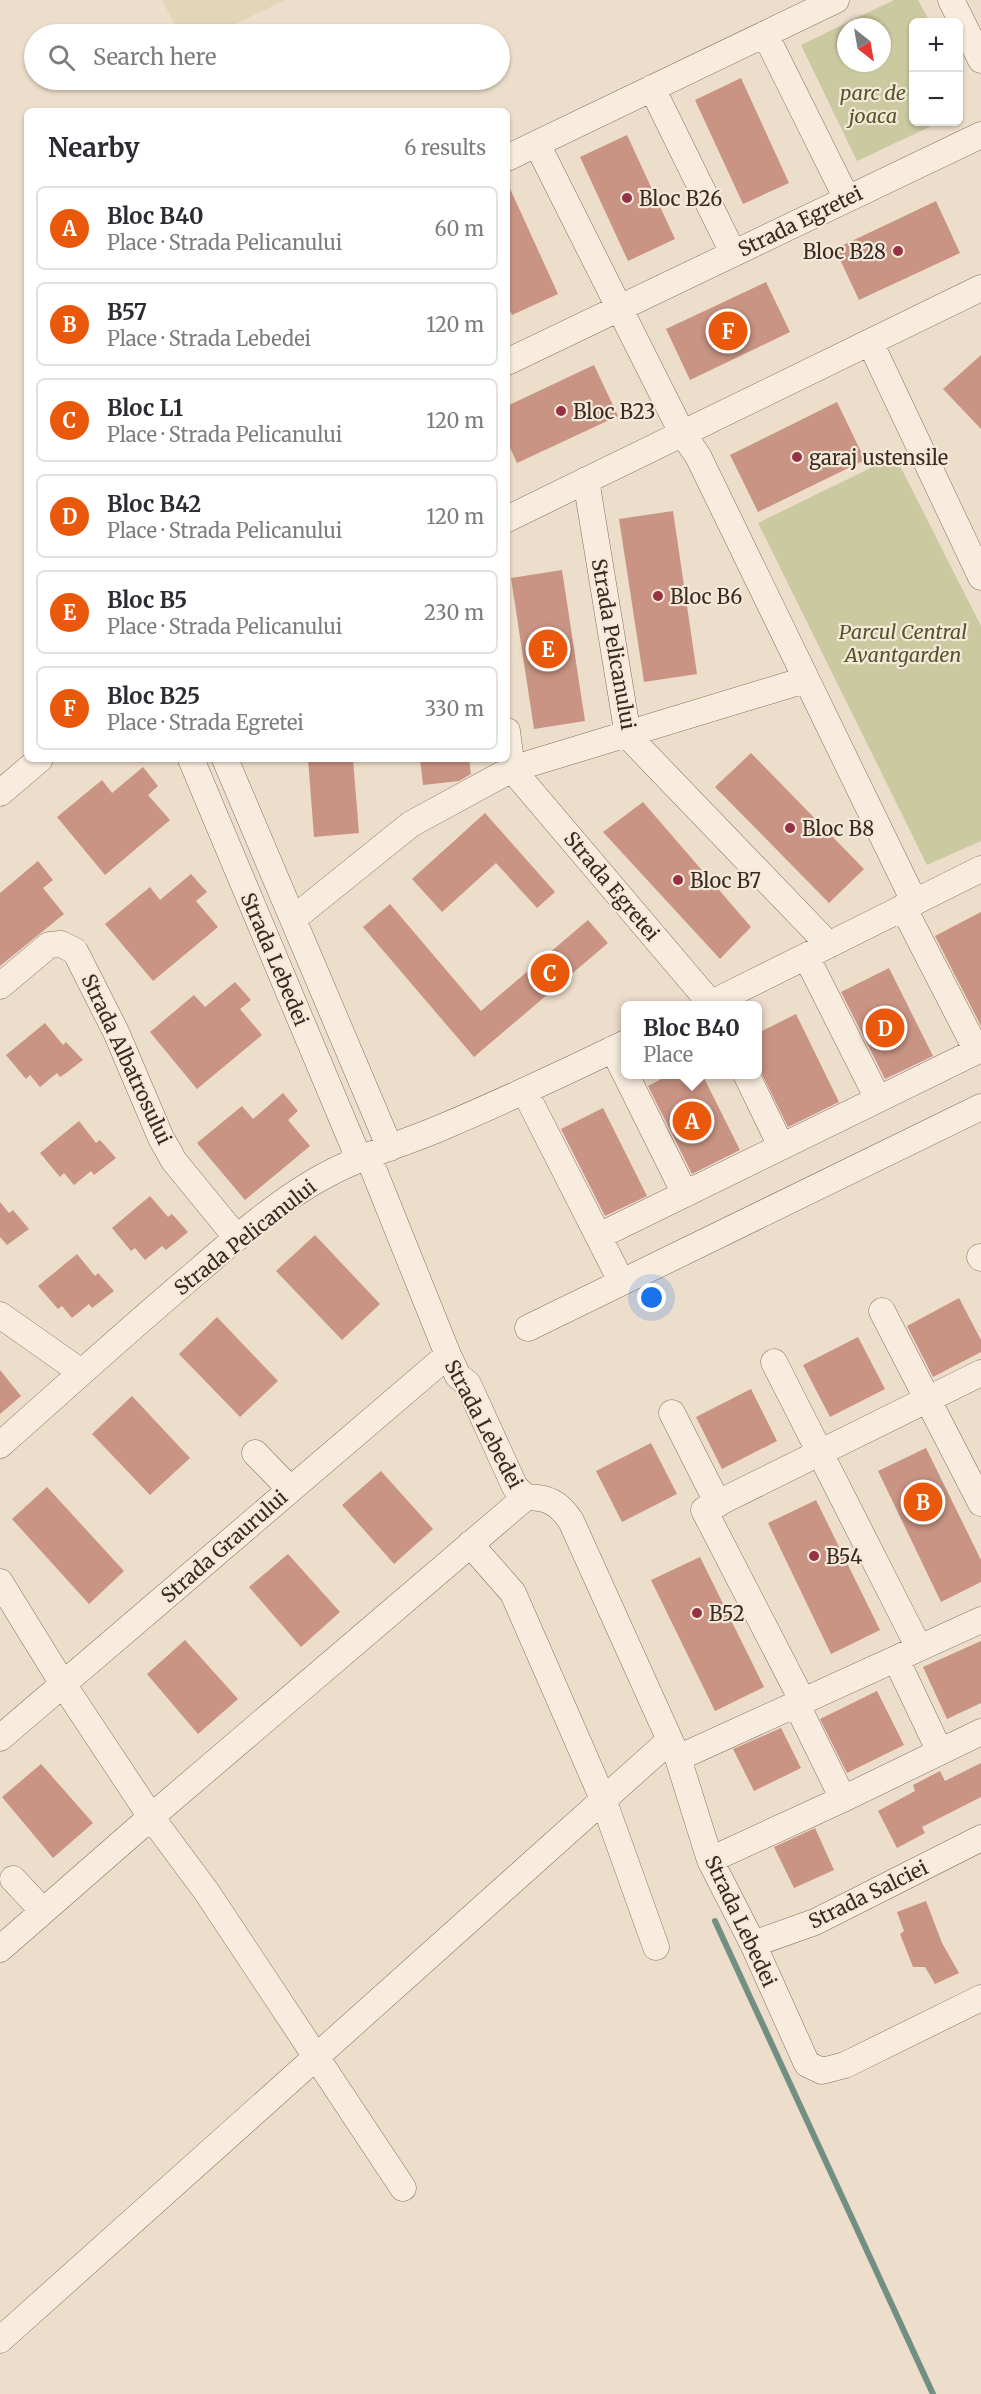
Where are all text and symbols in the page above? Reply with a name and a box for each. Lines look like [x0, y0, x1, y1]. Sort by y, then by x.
north arrow [837, 18, 891, 72]
map controls [909, 18, 963, 126]
button: + [909, 18, 963, 72]
search box [24, 24, 510, 90]
icon: search [45, 41, 78, 74]
text: Search here [93, 43, 216, 71]
button: − [909, 72, 963, 126]
park label: parc de joaca [840, 80, 906, 128]
text: Nearby [48, 131, 140, 164]
text: 6 results [404, 135, 486, 160]
street label: Strada Egretei [734, 180, 866, 262]
place label: Bloc B26 [639, 186, 722, 211]
marker: Bloc B26 [620, 191, 634, 205]
text: Bloc B40 [107, 202, 204, 230]
text: A [62, 216, 77, 241]
text: 60 m [434, 216, 484, 241]
text: Place · Strada Pelicanului [107, 230, 342, 255]
place label: Bloc B28 [803, 239, 886, 264]
marker: Bloc B28 [891, 244, 905, 258]
text: B57 [107, 298, 147, 326]
pin: F [708, 308, 748, 354]
text: B [63, 312, 76, 337]
text: 120 m [426, 312, 484, 337]
text: Place · Strada Lebedei [107, 326, 311, 351]
text: Bloc L1 [107, 394, 183, 422]
place label: Bloc B23 [573, 399, 655, 424]
marker: Bloc B23 [554, 404, 568, 418]
text: C [63, 408, 76, 433]
text: 120 m [426, 408, 484, 433]
text: Place · Strada Pelicanului [107, 422, 342, 447]
place label: garaj ustensile [809, 445, 948, 470]
marker: garaj ustensile [790, 450, 804, 464]
text: Bloc B42 [107, 490, 201, 518]
text: D [62, 504, 77, 529]
text: 120 m [426, 504, 484, 529]
text: Place · Strada Pelicanului [107, 518, 342, 543]
street label: Strada Pelicanului [587, 556, 641, 732]
place label: Bloc B6 [670, 584, 742, 609]
text: Bloc B5 [107, 586, 187, 614]
marker: Bloc B6 [651, 589, 665, 603]
text: E [63, 600, 76, 625]
text: 230 m [424, 600, 484, 625]
text: Place · Strada Pelicanului [107, 614, 342, 639]
park label: Parcul Central Avantgarden [839, 619, 967, 667]
pin: E [528, 626, 568, 672]
text: Bloc B25 [107, 682, 200, 710]
text: F [63, 696, 76, 721]
text: 330 m [425, 696, 484, 721]
text: Place · Strada Egretei [107, 710, 304, 735]
place label: Bloc B8 [802, 816, 874, 841]
marker: Bloc B8 [783, 821, 797, 835]
street label: Strada Egretei [559, 826, 665, 946]
place label: Bloc B7 [690, 868, 761, 893]
marker: Bloc B7 [671, 873, 685, 887]
street label: Strada Lebedei [236, 889, 314, 1029]
pin: C [530, 950, 570, 996]
street label: Strada Albatrosului [77, 970, 177, 1148]
popup [621, 1001, 762, 1079]
pin: D [866, 1006, 904, 1050]
text: Bloc B40 [643, 1014, 740, 1042]
text: Place [643, 1042, 693, 1067]
pin: A [672, 1098, 712, 1144]
street label: Strada Pelicanului [169, 1174, 321, 1300]
your location [637, 1283, 666, 1312]
street label: Strada Lebedei [440, 1355, 528, 1493]
pin: B [904, 1480, 942, 1524]
street label: Strada Graurului [156, 1484, 292, 1608]
place label: B54 [826, 1544, 862, 1569]
marker: B54 [807, 1549, 821, 1563]
place label: B52 [709, 1601, 745, 1626]
marker: B52 [690, 1606, 704, 1620]
street label: Strada Lebedei [700, 1851, 782, 1991]
street label: Strada Salciei [804, 1854, 932, 1934]

